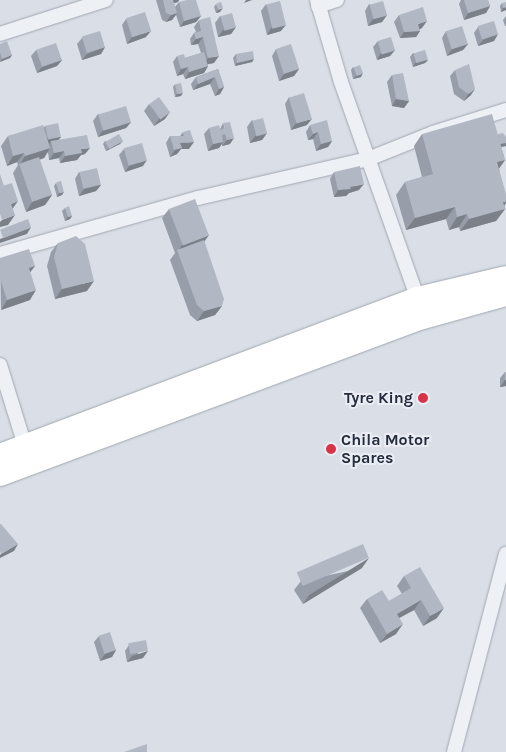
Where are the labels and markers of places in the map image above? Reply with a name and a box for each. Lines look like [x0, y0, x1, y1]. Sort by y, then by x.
place label: Tyre King [344, 388, 413, 408]
marker: Tyre King [417, 392, 429, 404]
place label: Chila Motor Spares [341, 430, 429, 468]
marker: Chila Motor Spares [325, 443, 337, 455]

